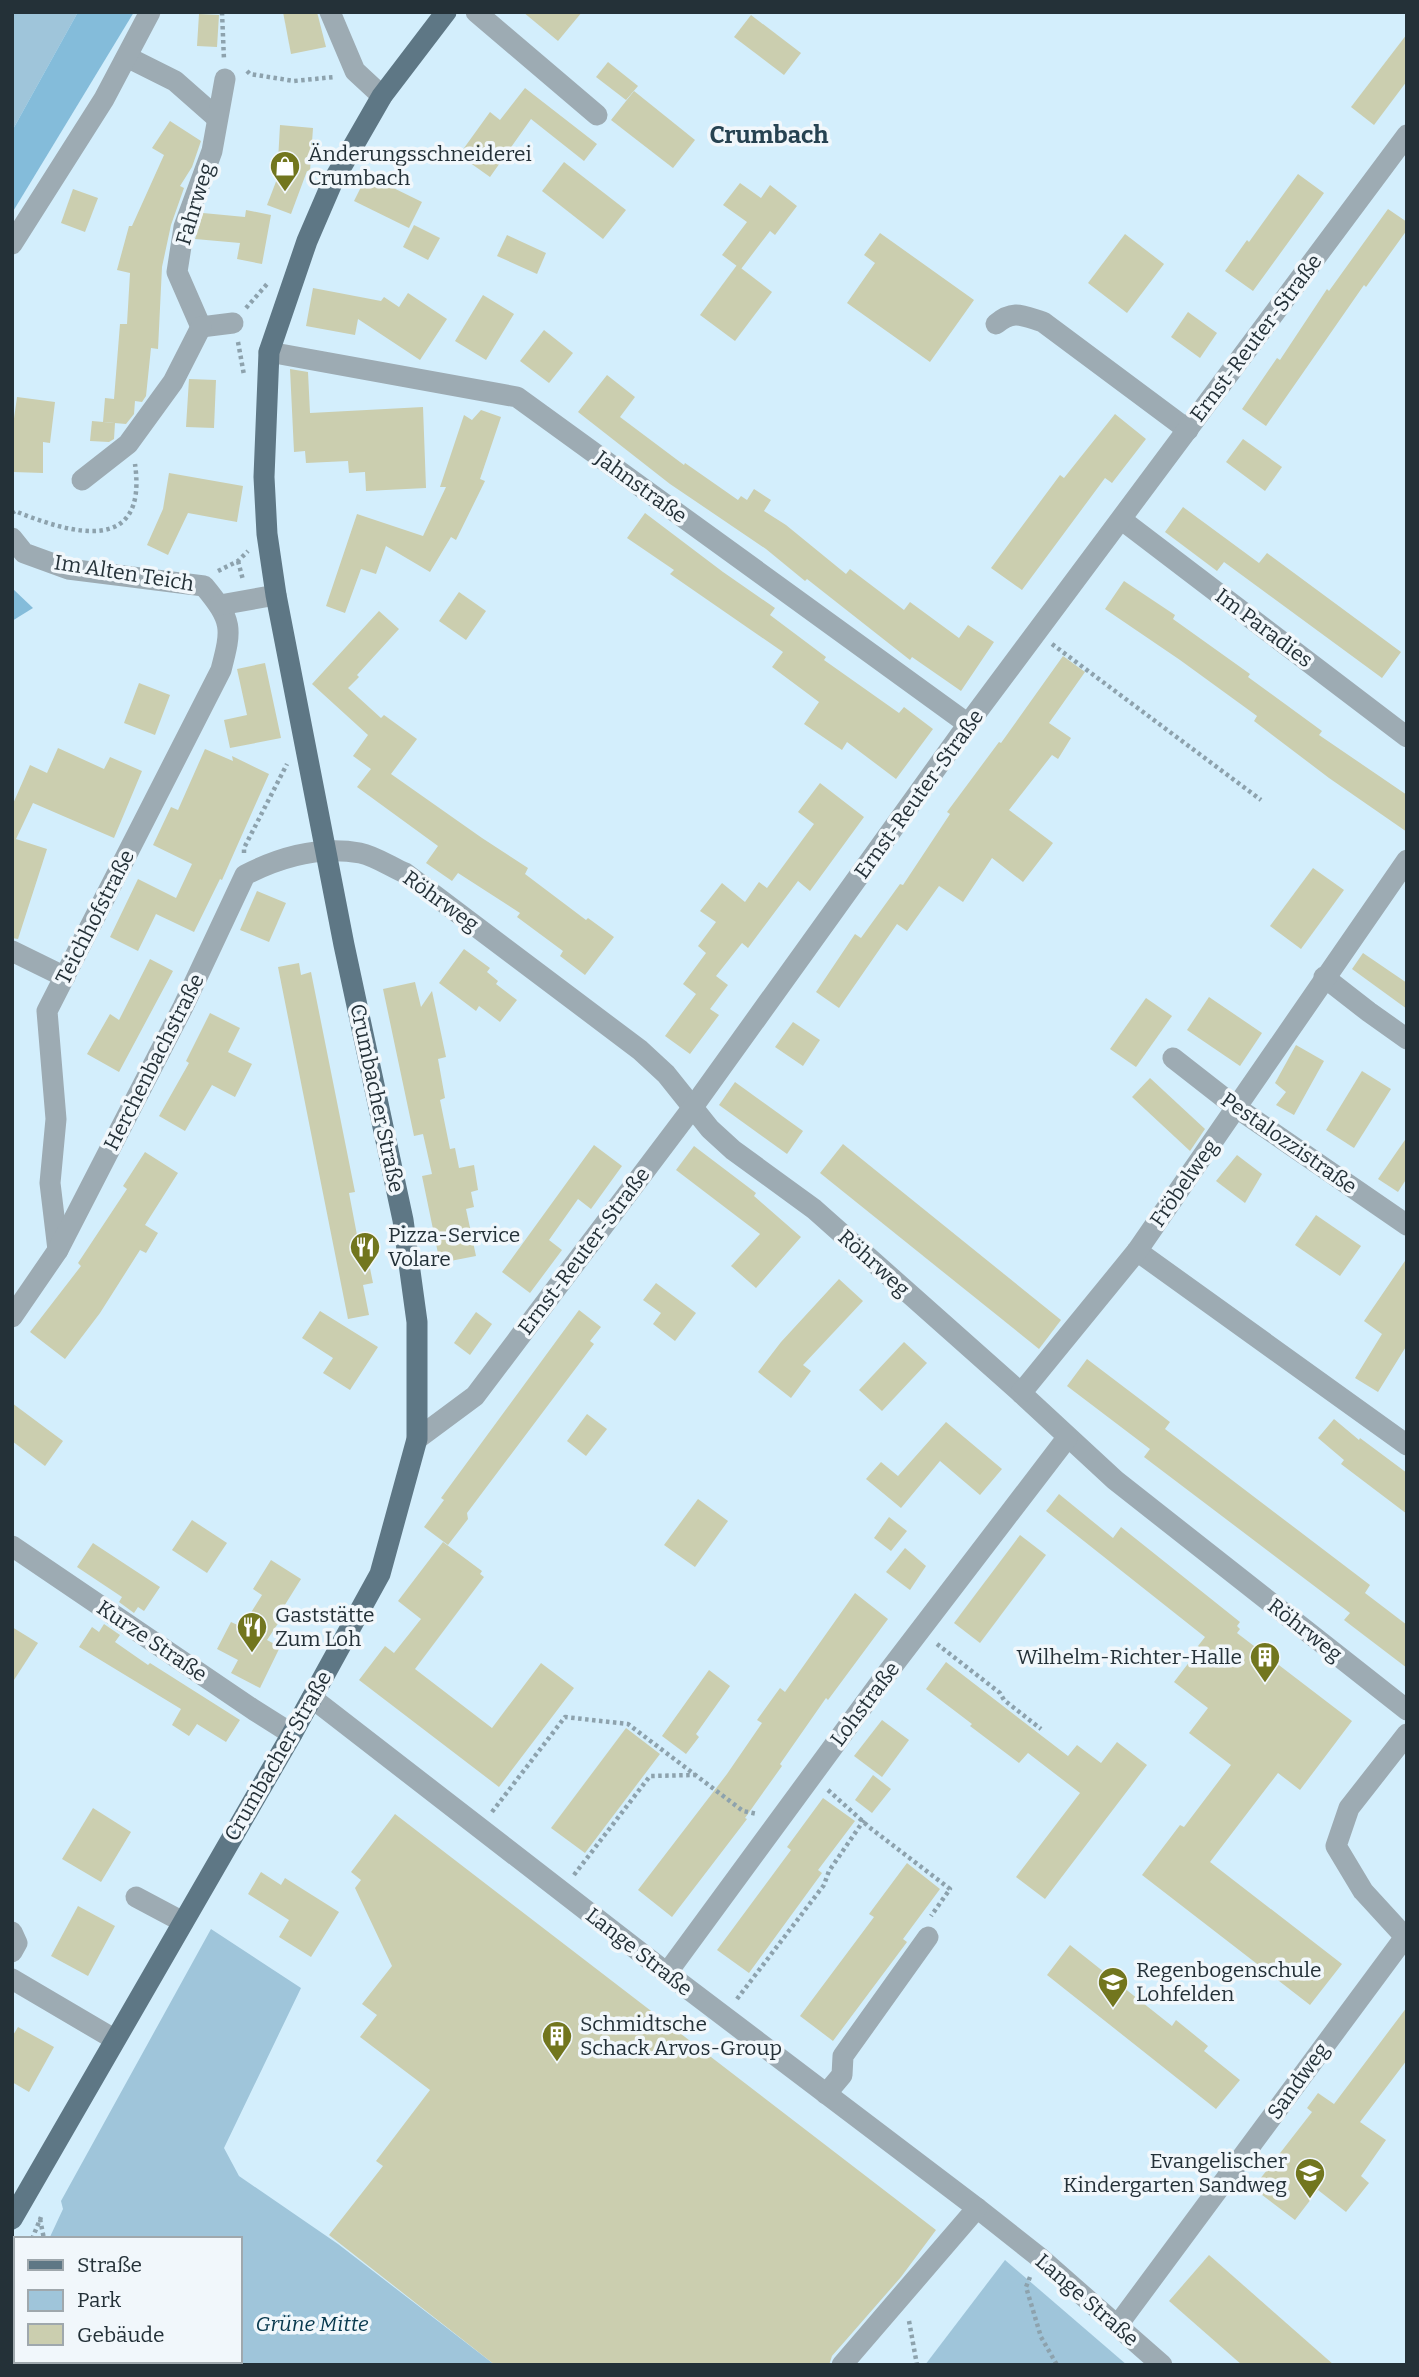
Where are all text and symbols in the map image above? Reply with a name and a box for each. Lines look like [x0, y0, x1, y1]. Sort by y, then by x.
district label: Crumbach [709, 121, 829, 149]
place label: Änderungsschneiderei Crumbach [308, 141, 532, 191]
shop icon: Änderungsschneiderei Crumbach [268, 149, 302, 193]
street label: Fahrweg [170, 159, 220, 248]
street label: Ernst-Reuter-Straße [1185, 249, 1327, 427]
street label: Jahnstraße [589, 444, 692, 529]
street label: Im Alten Teich [52, 549, 196, 597]
street label: Im Paradies [1210, 583, 1318, 673]
street label: Ernst-Reuter-Straße [849, 704, 989, 884]
street label: Teichhofstraße [50, 845, 140, 989]
street label: Röhrweg [398, 865, 484, 937]
street label: Herchenbachstraße [98, 969, 210, 1155]
street label: Crumbacher Straße [344, 1001, 410, 1195]
street label: Pestalozzistraße [1216, 1087, 1362, 1199]
street label: Fröbelweg [1144, 1134, 1224, 1232]
street label: Ernst-Reuter-Straße [513, 1162, 655, 1340]
place label: Pizza-Service Volare [388, 1222, 520, 1272]
street label: Röhrweg [833, 1224, 915, 1302]
restaurant icon: Pizza-Service Volare [348, 1230, 382, 1274]
street label: Röhrweg [1262, 1593, 1348, 1667]
street label: Kurze Straße [92, 1595, 212, 1687]
place label: Gaststätte Zum Loh [275, 1602, 374, 1652]
restaurant icon: Gaststätte Zum Loh [235, 1610, 269, 1654]
building icon: Wilhelm-Richter-Halle [1248, 1640, 1282, 1684]
place label: Wilhelm-Richter-Halle [1016, 1644, 1242, 1670]
street label: Lohstraße [825, 1657, 905, 1751]
street label: Crumbacher Straße [219, 1666, 337, 1846]
street label: Lange Straße [580, 1902, 698, 2002]
place label: Regenbogenschule Lohfelden [1136, 1957, 1322, 2007]
school or university icon: Regenbogenschule Lohfelden [1096, 1965, 1130, 2009]
place label: Schmidtsche Schack Arvos-Group [580, 2011, 782, 2061]
building icon: Schmidtsche Schack Arvos-Group [540, 2019, 574, 2063]
street label: Sandweg [1261, 2037, 1335, 2124]
place label: Evangelischer Kindergarten Sandweg [1063, 2148, 1287, 2198]
school or university icon: Evangelischer Kindergarten Sandweg [1293, 2156, 1327, 2200]
legend [14, 2237, 242, 2363]
street label: Lange Straße [1030, 2248, 1144, 2352]
text: Straße [77, 2252, 142, 2278]
text: Park [77, 2287, 121, 2313]
park label: Grüne Mitte [256, 2311, 369, 2337]
text: Gebäude [77, 2322, 165, 2348]

